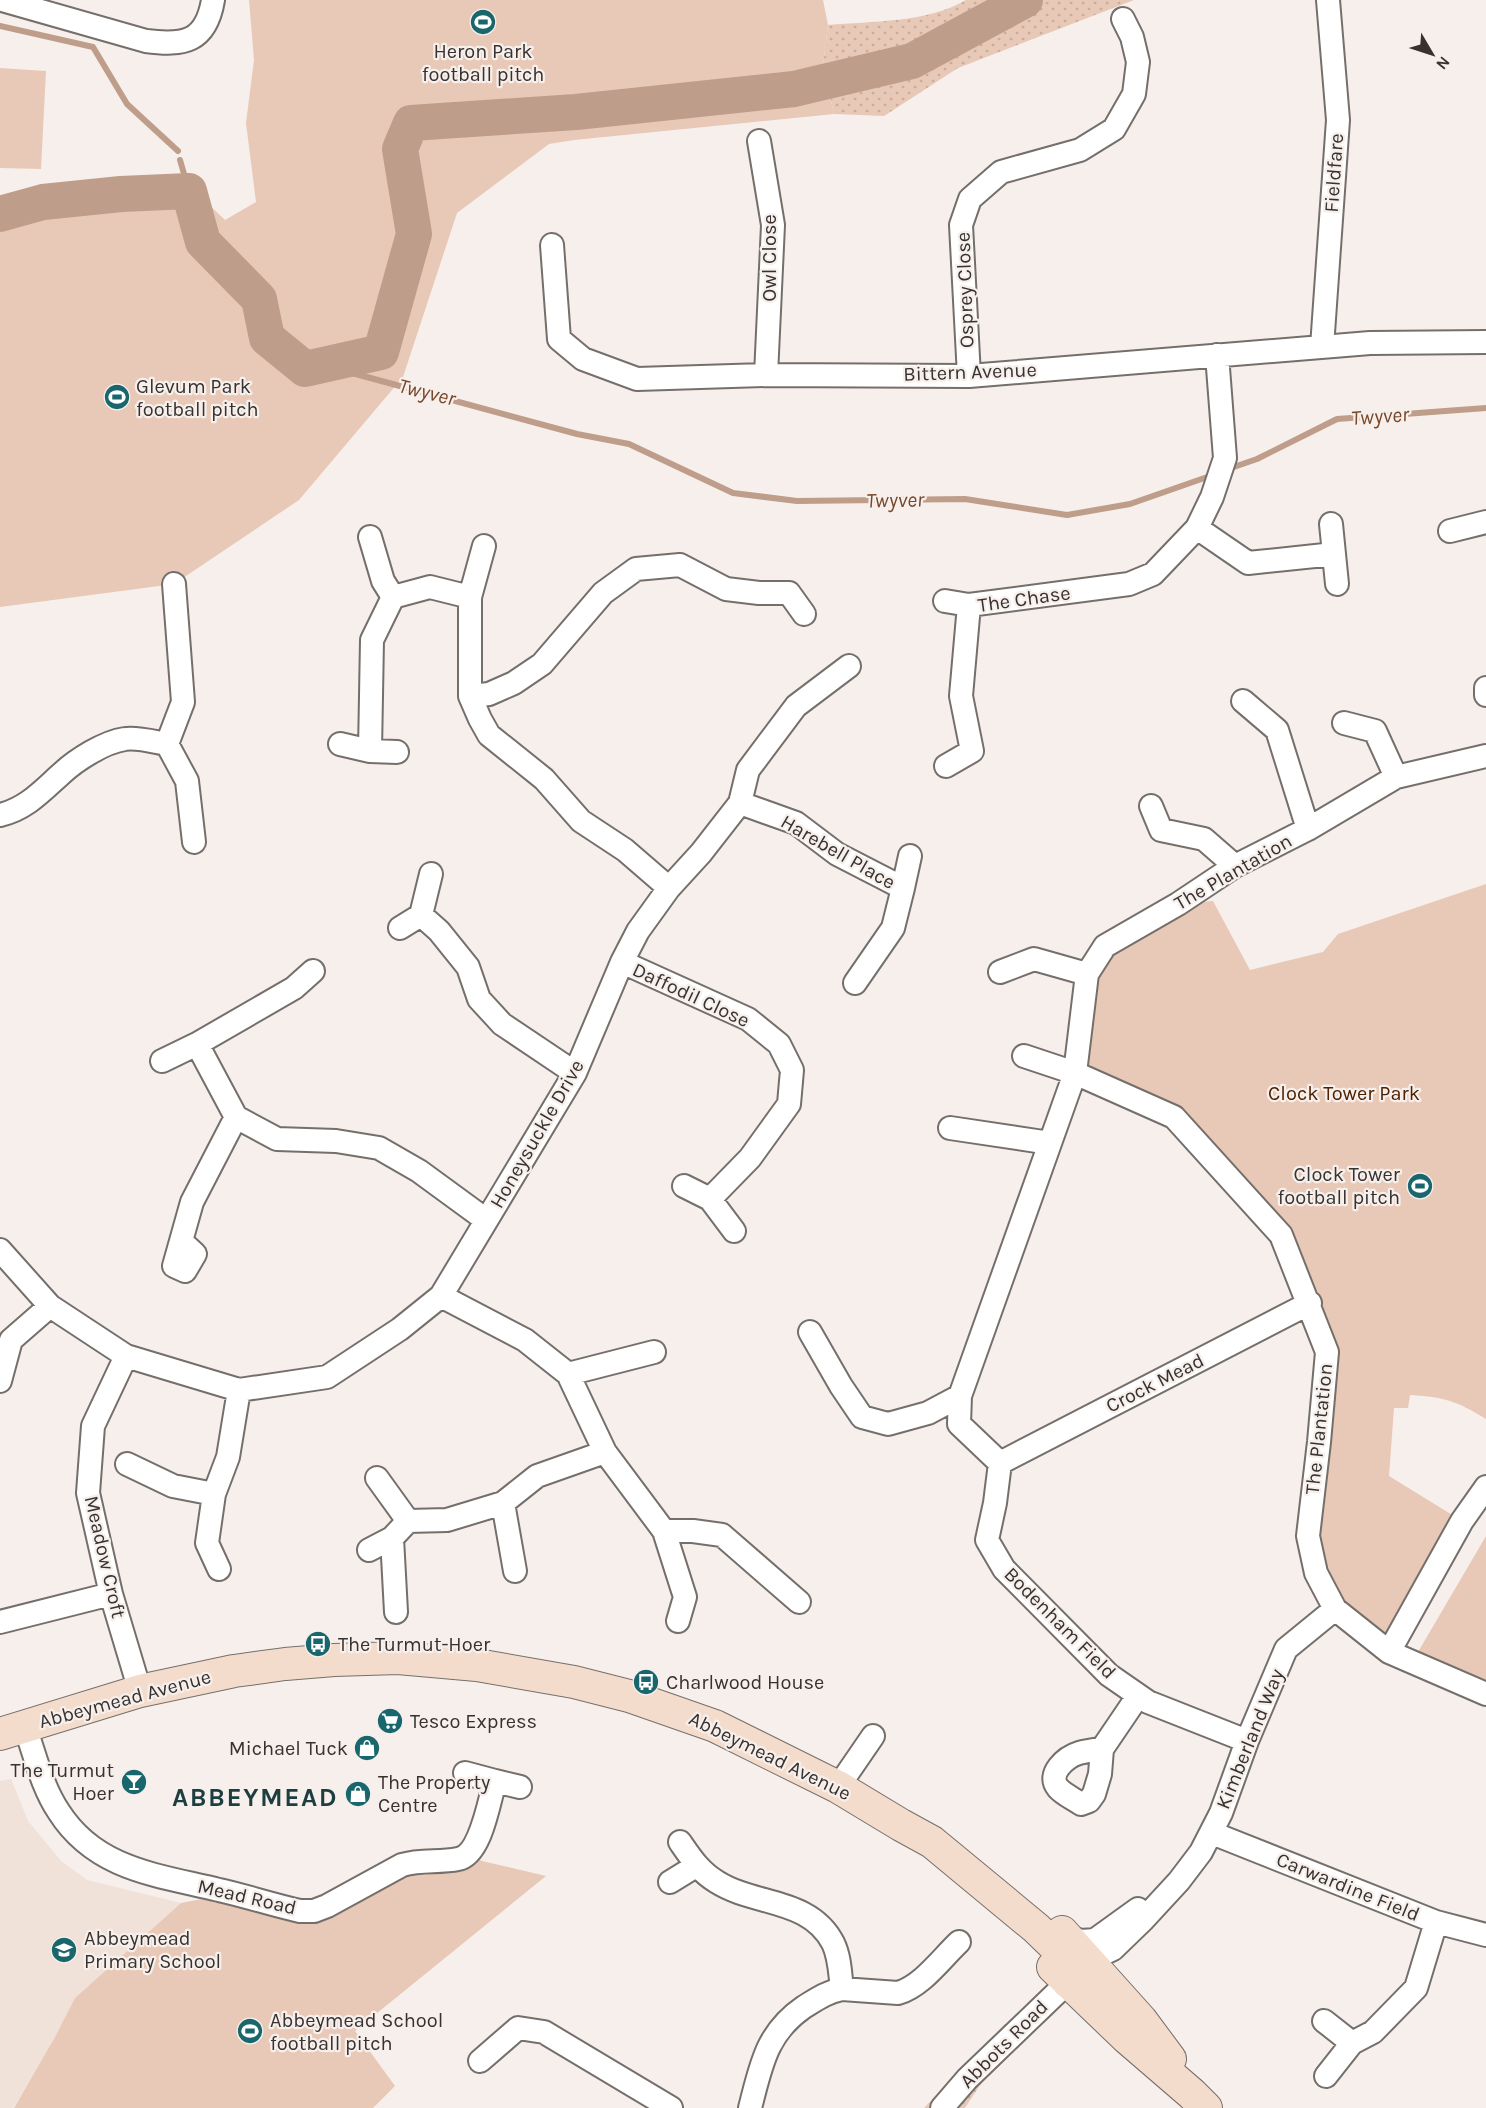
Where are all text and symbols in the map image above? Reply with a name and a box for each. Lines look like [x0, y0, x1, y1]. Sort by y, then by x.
sports icon: Heron Park football pitch [468, 7, 498, 37]
north arrow [1402, 24, 1462, 84]
place label: Heron Park football pitch [422, 40, 544, 86]
text: N [1432, 53, 1454, 74]
street label: Fieldfare [1320, 133, 1348, 213]
street label: Owl Close [758, 214, 781, 302]
street label: Osprey Close [951, 232, 979, 348]
street label: Bittern Avenue [903, 358, 1037, 386]
water label: Twyver [396, 373, 459, 411]
place label: Glevum Park football pitch [136, 375, 259, 421]
sports icon: Glevum Park football pitch [102, 382, 132, 412]
water label: Twyver [1350, 402, 1411, 430]
water label: Twyver [866, 487, 925, 513]
street label: The Chase [976, 581, 1072, 617]
street label: Harebell Place [777, 810, 899, 894]
street label: The Plantation [1170, 829, 1296, 915]
street label: Daffodil Close [629, 958, 753, 1032]
street label: Honeysuckle Drive [485, 1056, 589, 1212]
park label: Clock Tower Park [1268, 1082, 1420, 1105]
place label: Clock Tower football pitch [1277, 1163, 1401, 1209]
sports icon: Clock Tower football pitch [1405, 1171, 1435, 1201]
street label: Crock Mead [1102, 1349, 1208, 1417]
street label: The Plantation [1301, 1362, 1337, 1496]
street label: Meadow Croft [80, 1493, 130, 1621]
street label: Bodenham Field [999, 1562, 1121, 1684]
bus stop icon: The Turmut-Hoer [303, 1629, 333, 1659]
place label: The Turmut-Hoer [338, 1633, 491, 1656]
street label: Abbeymead Avenue [36, 1665, 214, 1733]
street label: Kimberland Way [1211, 1666, 1289, 1812]
bus stop icon: Charlwood House [631, 1667, 661, 1697]
place label: Charlwood House [666, 1671, 824, 1694]
supermarket icon: Tesco Express [375, 1706, 405, 1736]
street label: Abbeymead Avenue [685, 1707, 855, 1805]
place label: Tesco Express [410, 1710, 537, 1733]
shop icon: Michael Tuck [352, 1733, 382, 1763]
place label: Michael Tuck [229, 1737, 348, 1760]
place label: The Turmut Hoer [11, 1759, 115, 1805]
bar icon: The Turmut Hoer [119, 1767, 149, 1797]
place label: The Property Centre [378, 1771, 490, 1817]
shop icon: The Property Centre [343, 1779, 373, 1809]
district label: ABBEYMEAD [172, 1782, 338, 1813]
street label: Carwardine Field [1273, 1848, 1423, 1926]
street label: Mead Road [195, 1874, 299, 1920]
place label: Abbeymead Primary School [84, 1927, 221, 1973]
school or university icon: Abbeymead Primary School [49, 1935, 79, 1965]
street label: Abbots Road [955, 1995, 1053, 2093]
place label: Abbeymead School football pitch [270, 2009, 443, 2055]
sports icon: Abbeymead School football pitch [235, 2016, 265, 2046]

